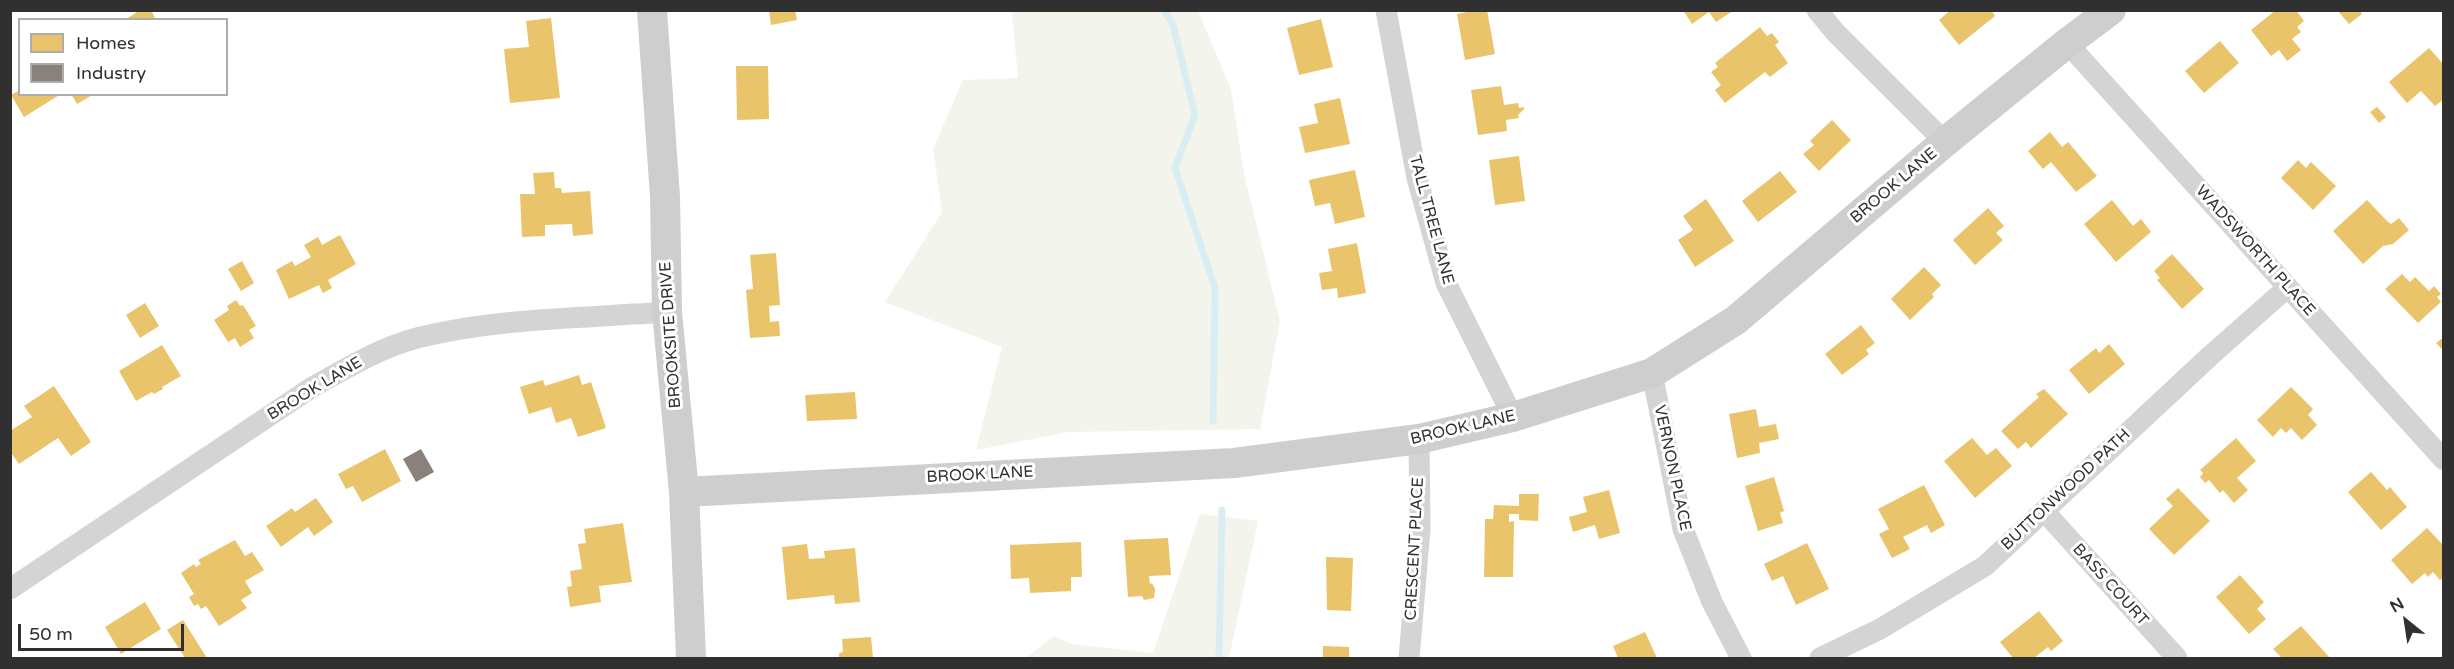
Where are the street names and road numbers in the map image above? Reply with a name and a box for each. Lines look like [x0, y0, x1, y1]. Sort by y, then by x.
street label: BROOK LANE [1847, 144, 1941, 228]
street label: TALL TREE LANE [1405, 153, 1457, 287]
street label: WADSWORTH PLACE [2191, 182, 2319, 320]
street label: BROOKSITE DRIVE [656, 261, 686, 409]
street label: BROOK LANE [264, 353, 366, 425]
street label: VERNON PLACE [1649, 403, 1695, 533]
street label: BROOK LANE [1409, 407, 1517, 449]
street label: BUTTONWOOD PATH [1998, 425, 2134, 555]
street label: BROOK LANE [926, 463, 1034, 487]
street label: CRESCENT PLACE [1402, 477, 1428, 621]
street label: BASS COURT [2068, 540, 2152, 630]

